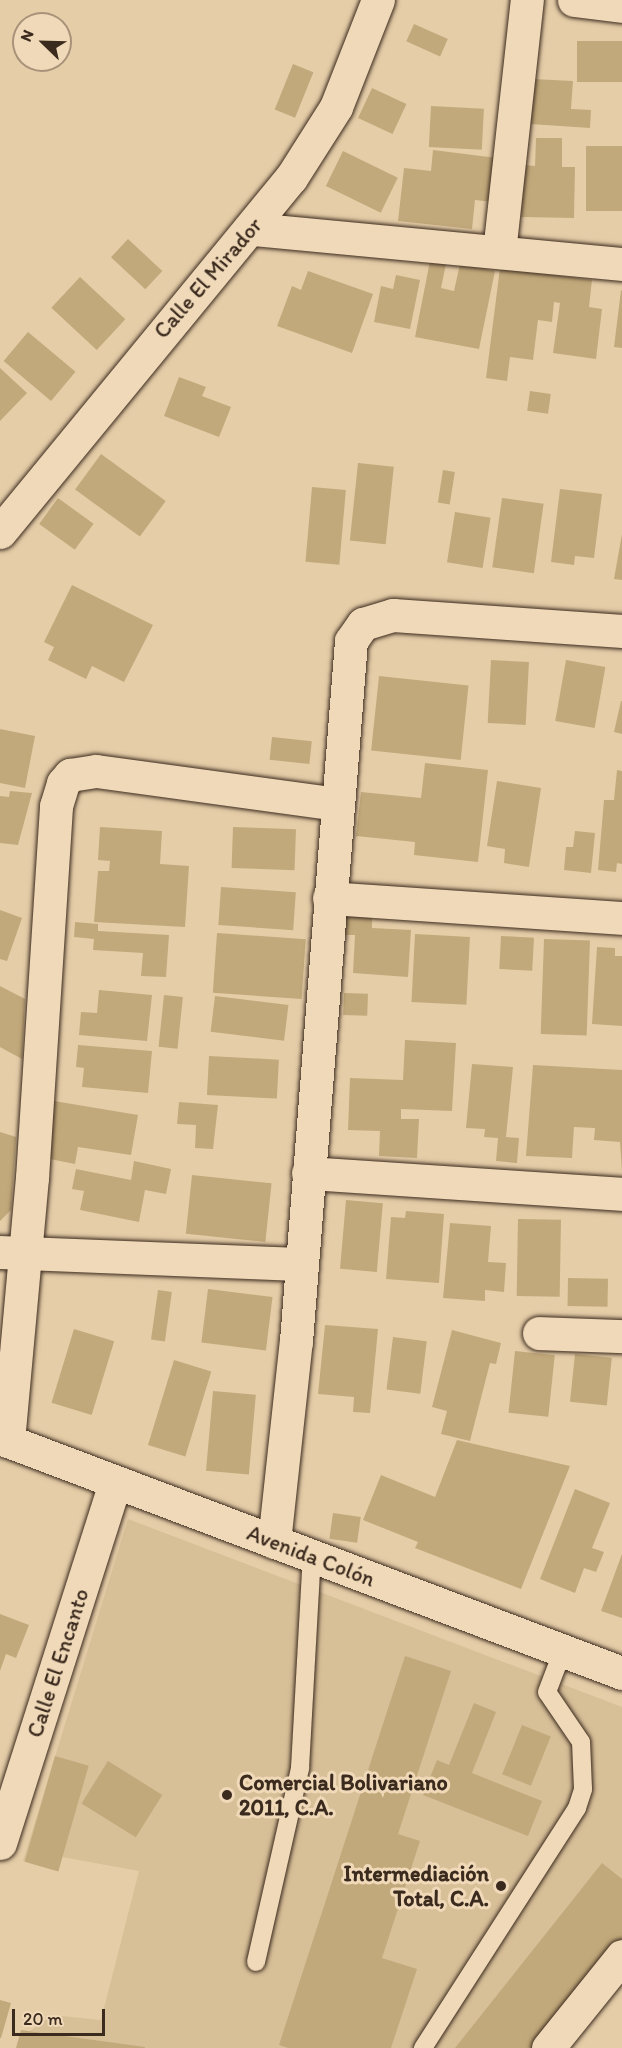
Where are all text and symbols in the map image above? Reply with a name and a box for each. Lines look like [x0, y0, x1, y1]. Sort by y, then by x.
north arrow [12, 12, 72, 72]
text: N [16, 27, 38, 44]
street label: Calle El Mirador [149, 212, 267, 344]
street label: Avenida Colón [243, 1520, 379, 1592]
street label: Calle El Encanto [22, 1585, 94, 1741]
place label: Comercial Bolivariano 2011, C.A. [239, 1769, 448, 1820]
marker: Comercial Bolivariano 2011, C.A. [220, 1788, 234, 1802]
place label: Intermediación Total, C.A. [343, 1860, 489, 1912]
marker: Intermediación Total, C.A. [494, 1879, 508, 1893]
scale bar [15, 1997, 108, 2035]
text: 20 m [23, 2008, 63, 2030]

